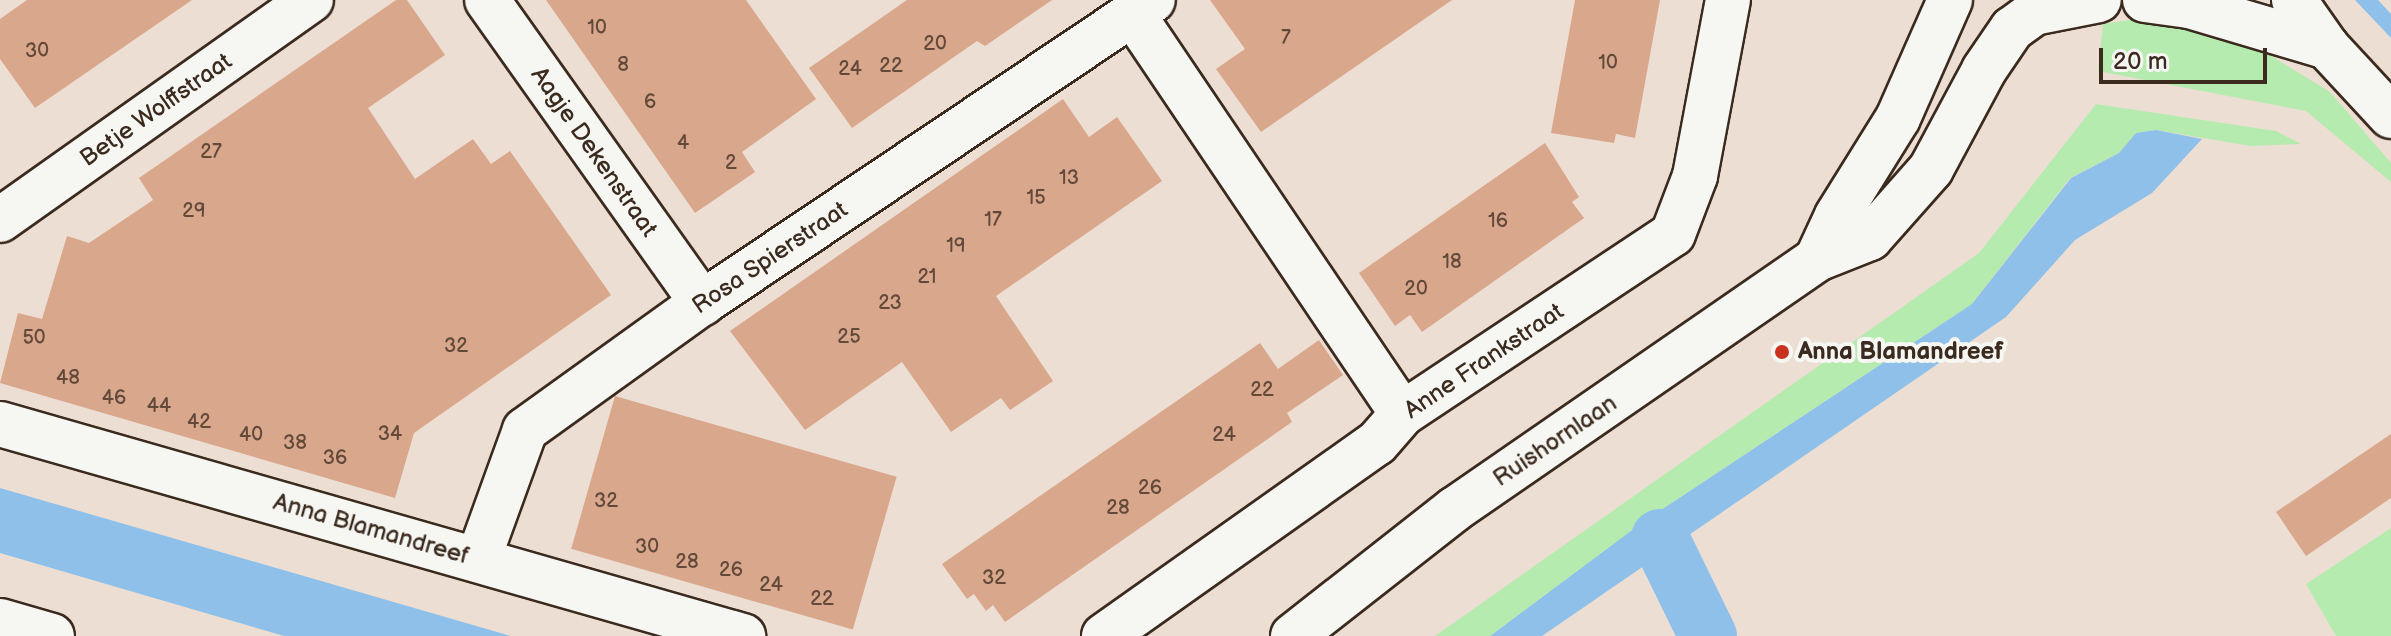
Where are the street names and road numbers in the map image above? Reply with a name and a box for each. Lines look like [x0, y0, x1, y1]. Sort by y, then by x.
street label: Betje Wolffstraat [74, 47, 238, 173]
street label: Aagje Dekenstraat [525, 62, 663, 242]
street label: Rosa Spierstraat [687, 195, 853, 321]
street label: Anne Frankstraat [1399, 297, 1569, 425]
street label: Ruishornlaan [1488, 389, 1622, 493]
street label: Anna Blamandreef [270, 487, 472, 571]

